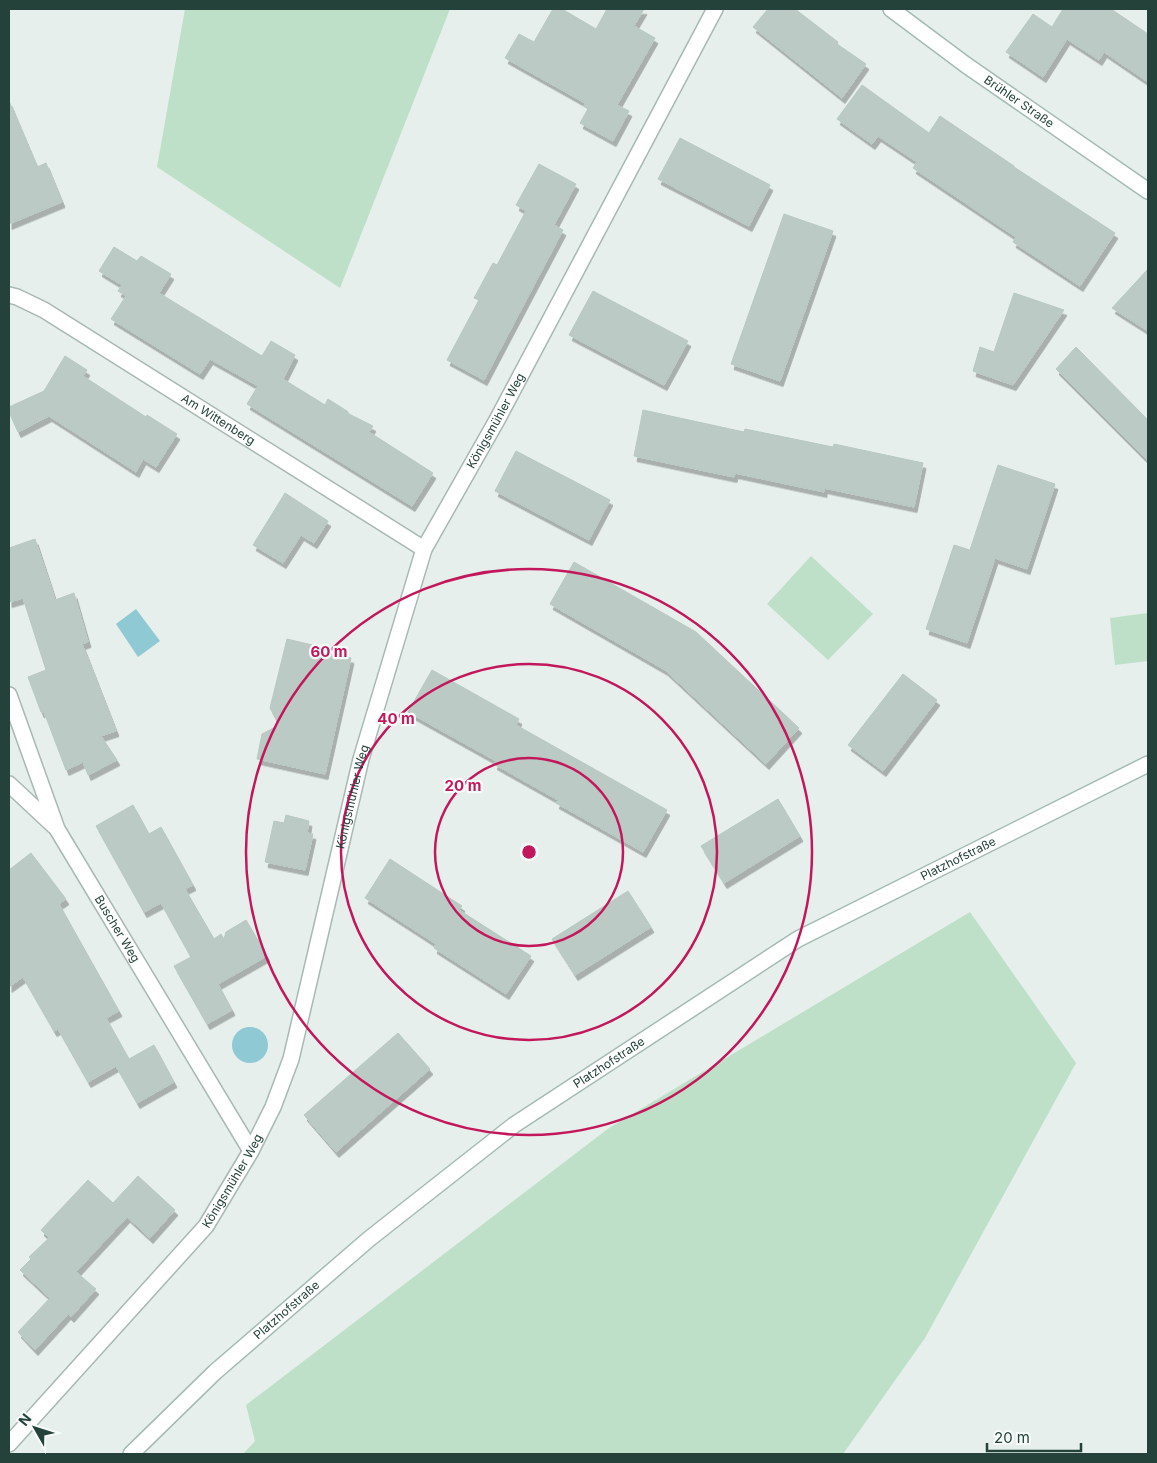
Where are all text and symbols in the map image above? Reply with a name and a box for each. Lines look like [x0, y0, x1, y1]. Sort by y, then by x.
street label: Brühler Straße [981, 72, 1057, 131]
street label: Königsmühler Weg [463, 370, 528, 471]
street label: Am Wittenberg [179, 390, 258, 448]
text: 60 m [310, 642, 348, 661]
text: 40 m [377, 709, 415, 728]
street label: Königsmühler Weg [332, 743, 372, 850]
text: 20 m [445, 776, 481, 795]
street label: Platzhofstraße [918, 833, 998, 884]
centre of rings [520, 843, 538, 861]
street label: Buscher Weg [92, 892, 144, 965]
street label: Platzhofstraße [570, 1033, 647, 1091]
street label: Königsmühler Weg [199, 1131, 265, 1231]
street label: Platzhofstraße [250, 1277, 322, 1342]
north arrow [10, 1403, 60, 1453]
text: N [15, 1410, 34, 1429]
scale bar [987, 1420, 1081, 1452]
text: 20 m [994, 1428, 1030, 1447]

